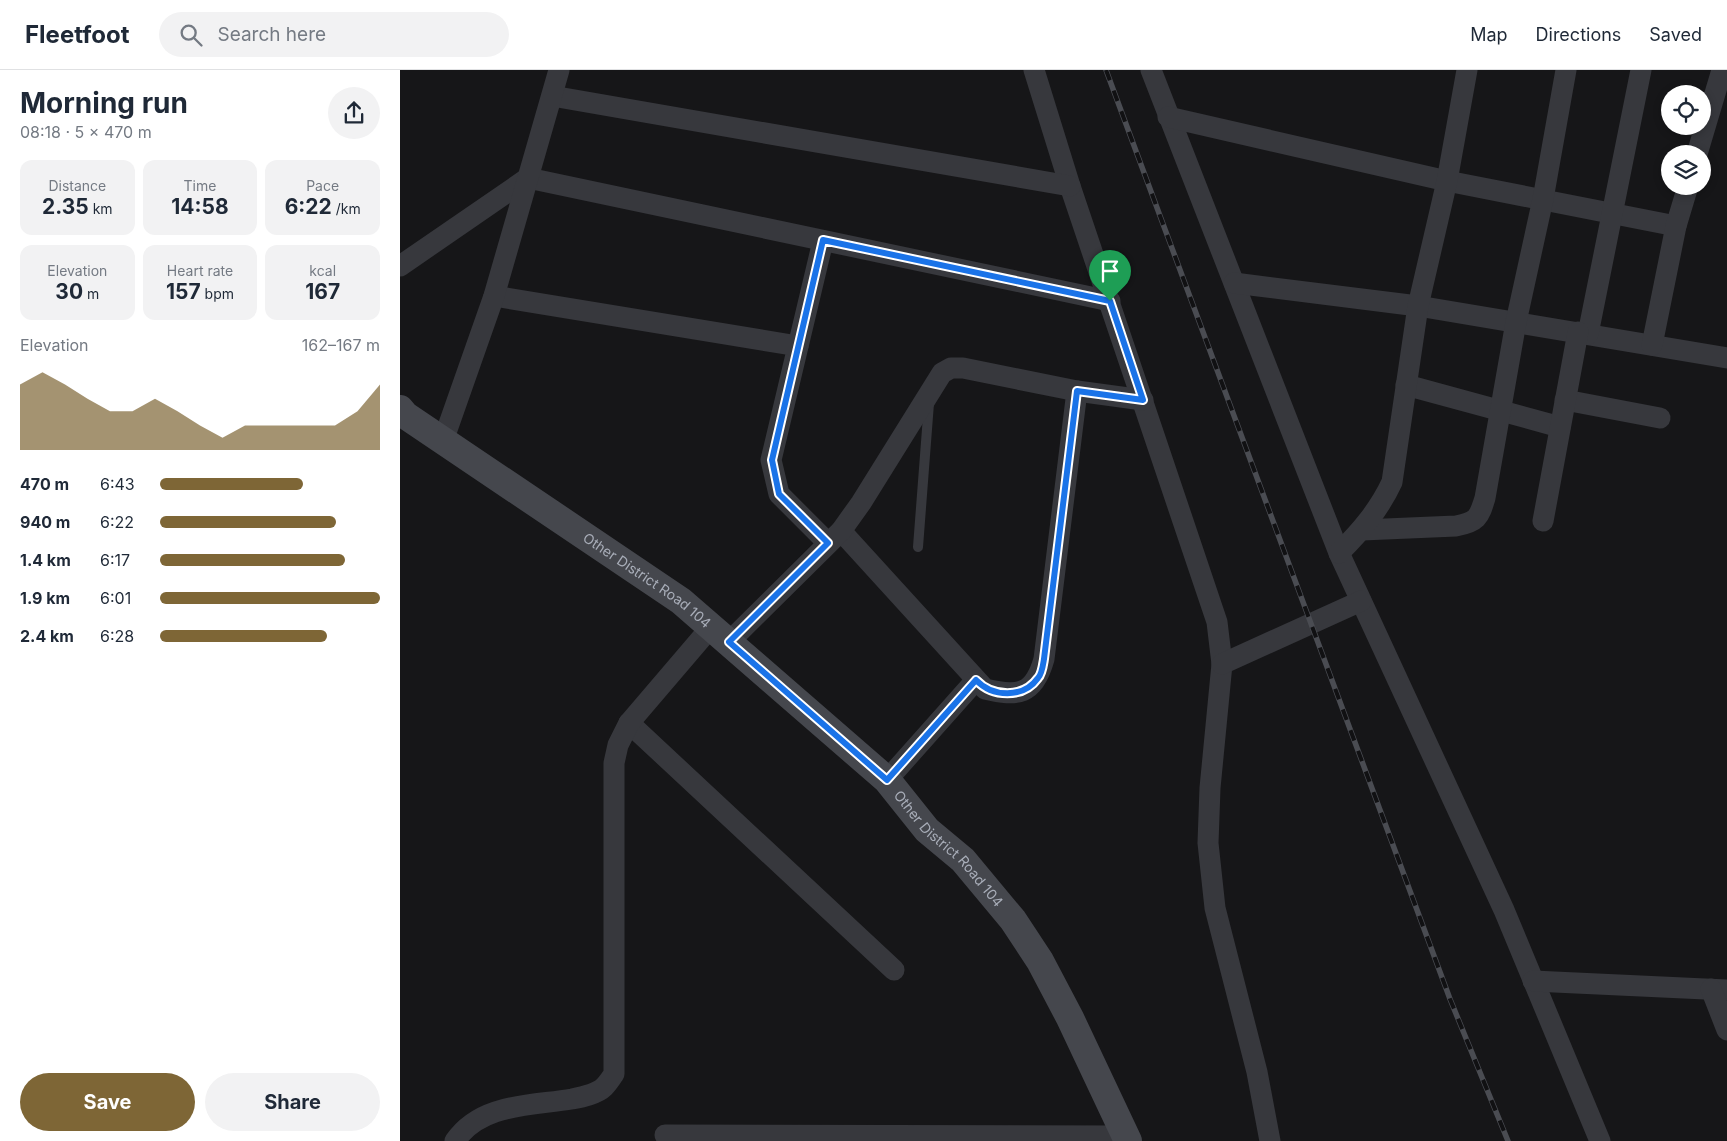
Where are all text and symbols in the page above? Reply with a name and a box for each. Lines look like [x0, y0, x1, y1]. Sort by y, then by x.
search box [159, 12, 509, 57]
text: Fleetfoot [25, 20, 129, 49]
icon: search [177, 21, 205, 49]
text: Search here [217, 23, 326, 46]
text: Map [1470, 24, 1508, 45]
text: Directions [1536, 24, 1621, 45]
text: Saved [1649, 24, 1702, 45]
map controls [1661, 85, 1711, 195]
button: locate [1661, 85, 1711, 135]
text: Morning run [20, 86, 188, 120]
button: share [328, 87, 380, 139]
text: 08:18 · 5 × 470 m [20, 122, 152, 142]
button: layers [1661, 145, 1711, 195]
text: Distance [48, 177, 106, 194]
text: Time [184, 177, 216, 194]
text: Pace [306, 177, 339, 194]
text: 2.35 [42, 194, 89, 219]
text: 14:58 [171, 194, 229, 219]
text: 6:22 [285, 194, 332, 219]
text: km [89, 200, 113, 217]
text: /km [332, 200, 361, 217]
pin [1089, 250, 1131, 301]
icon: arrive [1096, 257, 1124, 285]
text: Elevation [47, 262, 107, 279]
text: Heart rate [167, 262, 233, 279]
text: kcal [309, 262, 336, 279]
text: 30 [55, 279, 83, 304]
text: 157 [166, 279, 201, 304]
text: 167 [305, 279, 340, 304]
text: m [83, 285, 99, 302]
text: bpm [201, 285, 234, 302]
text: Elevation [20, 335, 89, 355]
text: 162–167 m [302, 335, 380, 355]
text: 470 m [20, 474, 69, 494]
text: 6:43 [100, 474, 135, 494]
text: 940 m [20, 512, 70, 532]
text: 6:22 [100, 512, 134, 532]
street label: Other District Road 104 [580, 529, 715, 631]
text: 1.4 km [20, 550, 71, 570]
text: 6:17 [100, 550, 130, 570]
text: 1.9 km [20, 588, 70, 608]
text: 6:01 [100, 588, 131, 608]
text: 2.4 km [20, 626, 74, 646]
text: 6:28 [100, 626, 134, 646]
street label: Other District Road 104 [891, 787, 1007, 910]
button: Save [20, 1073, 195, 1131]
button: Share [205, 1073, 380, 1131]

